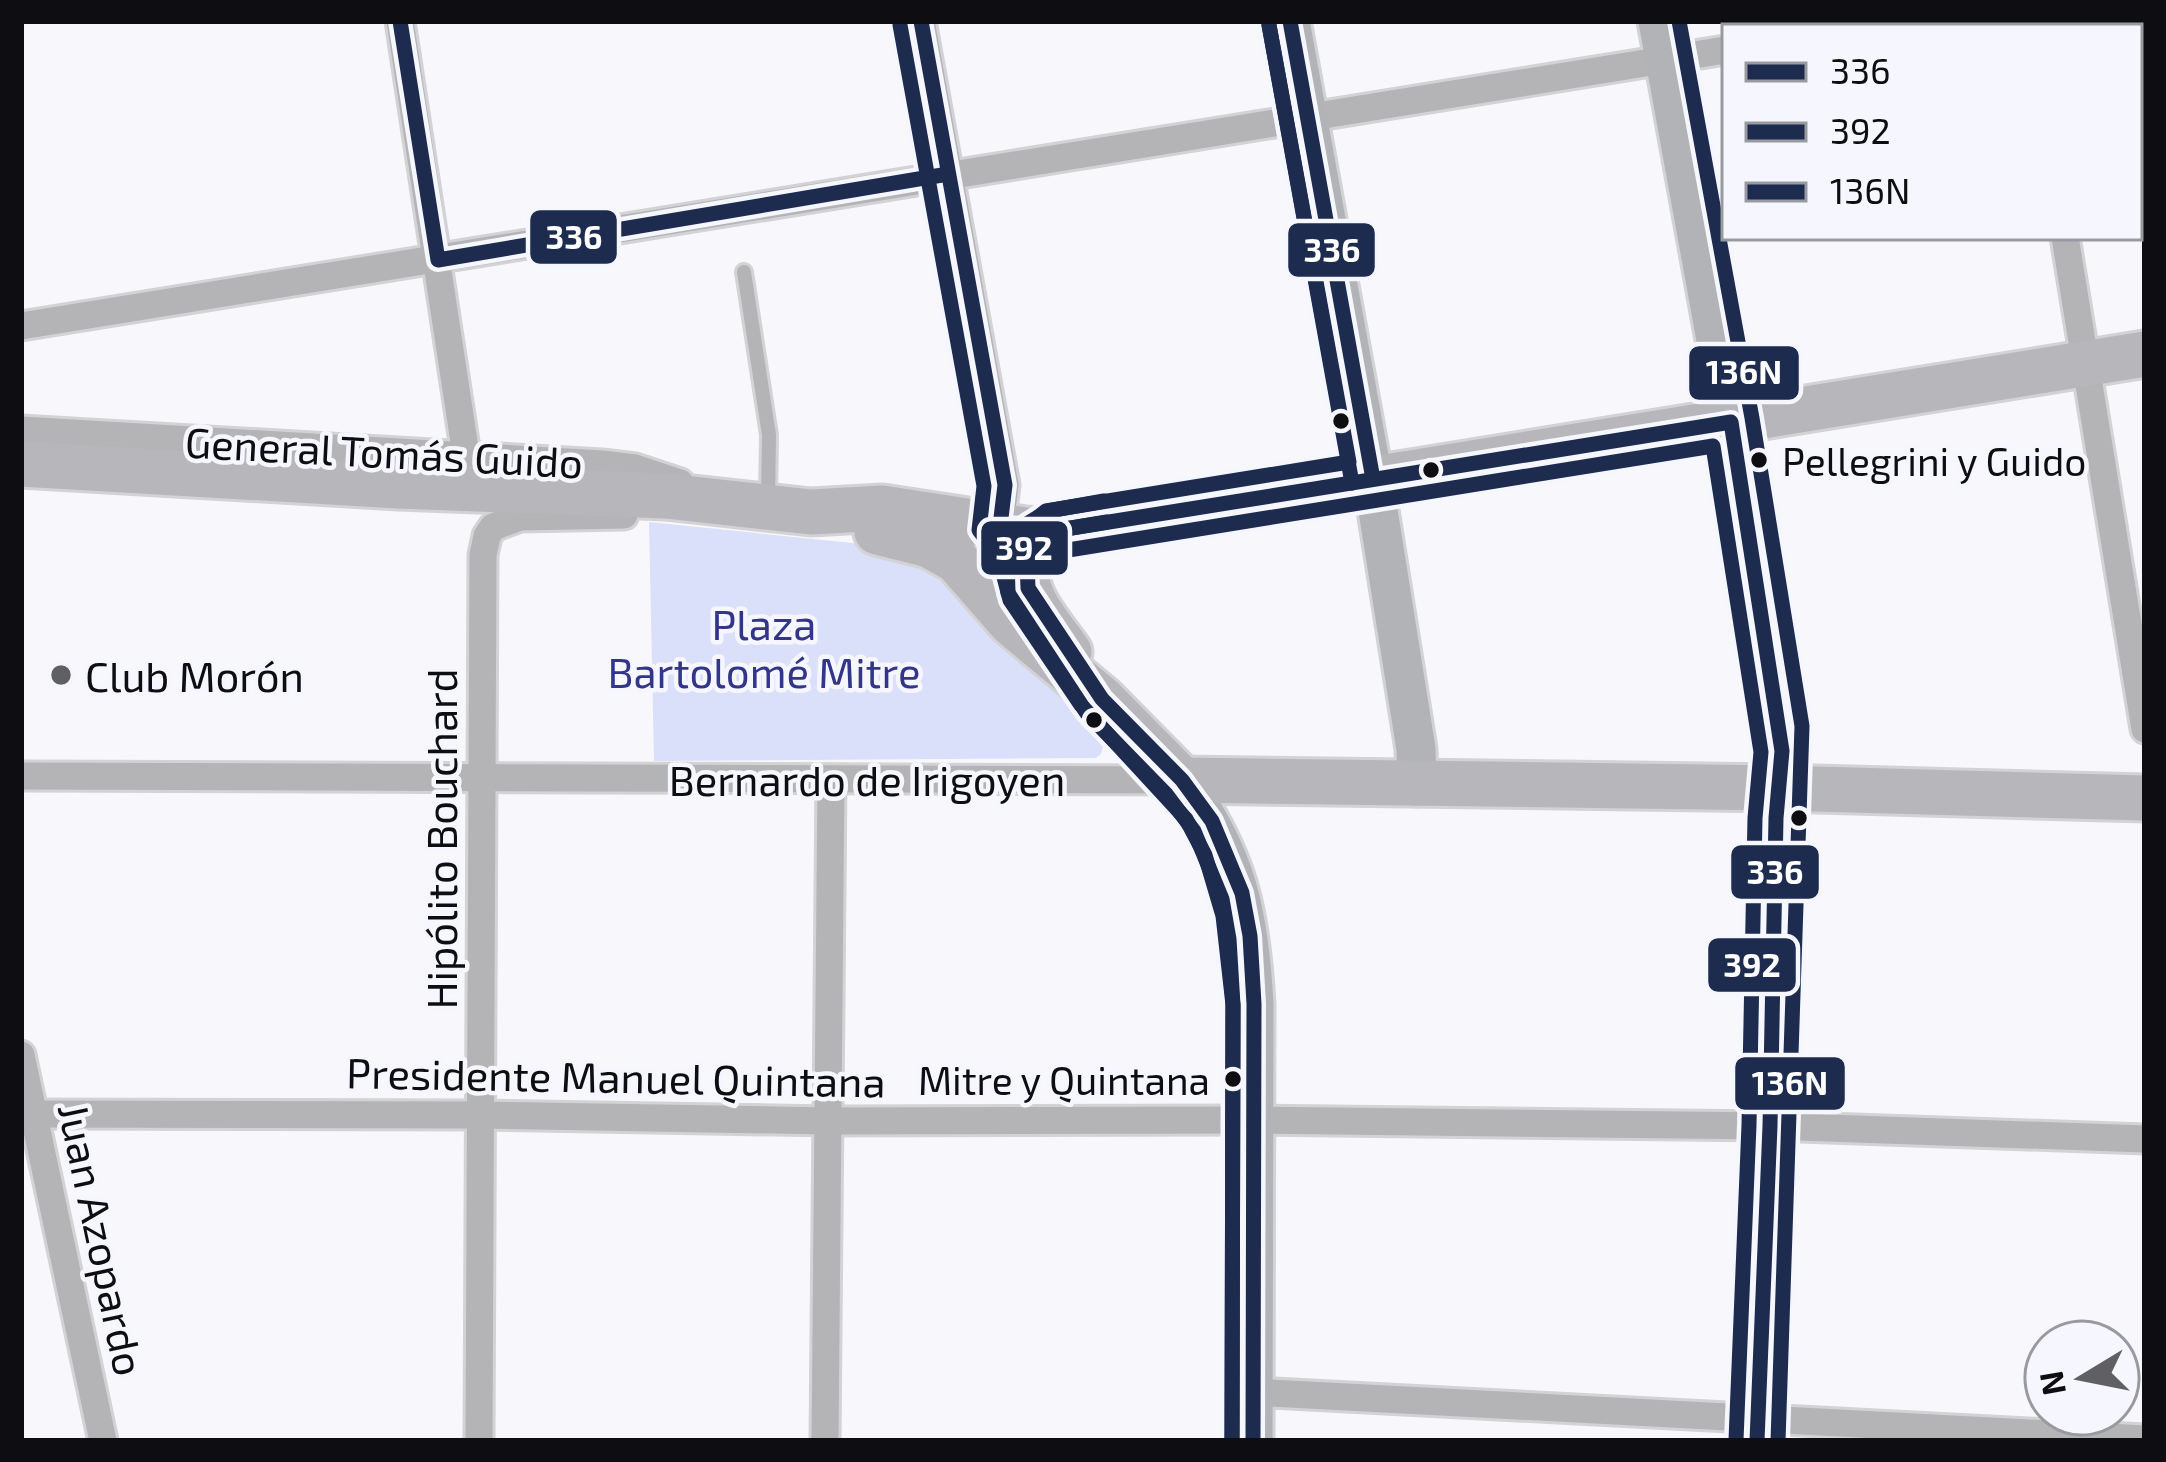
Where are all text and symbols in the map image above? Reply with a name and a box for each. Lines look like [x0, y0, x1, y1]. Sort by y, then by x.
legend [1722, 24, 2142, 240]
text: 336 [1830, 48, 1891, 91]
text: 392 [1830, 108, 1891, 151]
text: 136N [1830, 168, 1910, 211]
line badge: 336 [528, 208, 619, 266]
text: 336 [546, 216, 602, 256]
line badge: 336 [1286, 221, 1377, 279]
text: 336 [1304, 229, 1360, 269]
line badge: 136N [1687, 344, 1801, 402]
text: 136N [1706, 351, 1782, 391]
unlabelled marker [1330, 410, 1352, 432]
street label: General Tomás Guido [184, 416, 584, 486]
place label: Pellegrini y Guido [1782, 437, 2086, 484]
marker: Pellegrini y Guido [1748, 449, 1770, 471]
unlabelled marker [1420, 459, 1442, 481]
line badge: 392 [979, 519, 1070, 577]
text: 392 [995, 527, 1053, 567]
park label: Plaza Bartolomé Mitre [608, 598, 920, 696]
place label: Club Morón [85, 650, 304, 700]
marker: Club Morón [48, 662, 74, 688]
street label: Hipólito Bouchard [415, 668, 465, 1010]
unlabelled marker [1083, 709, 1105, 731]
street label: Bernardo de Irigoyen [669, 754, 1065, 804]
unlabelled marker [1788, 807, 1810, 829]
line badge: 336 [1729, 843, 1821, 901]
text: 336 [1747, 851, 1803, 891]
line badge: 392 [1706, 936, 1798, 994]
text: 392 [1723, 944, 1781, 984]
street label: Presidente Manuel Quintana [346, 1046, 886, 1107]
line badge: 136N [1733, 1055, 1847, 1112]
place label: Mitre y Quintana [918, 1056, 1210, 1103]
text: 136N [1752, 1062, 1828, 1102]
marker: Mitre y Quintana [1222, 1068, 1244, 1090]
street label: Juan Azopardo [50, 1098, 156, 1380]
north arrow [2022, 1318, 2142, 1438]
text: N [2030, 1368, 2073, 1399]

